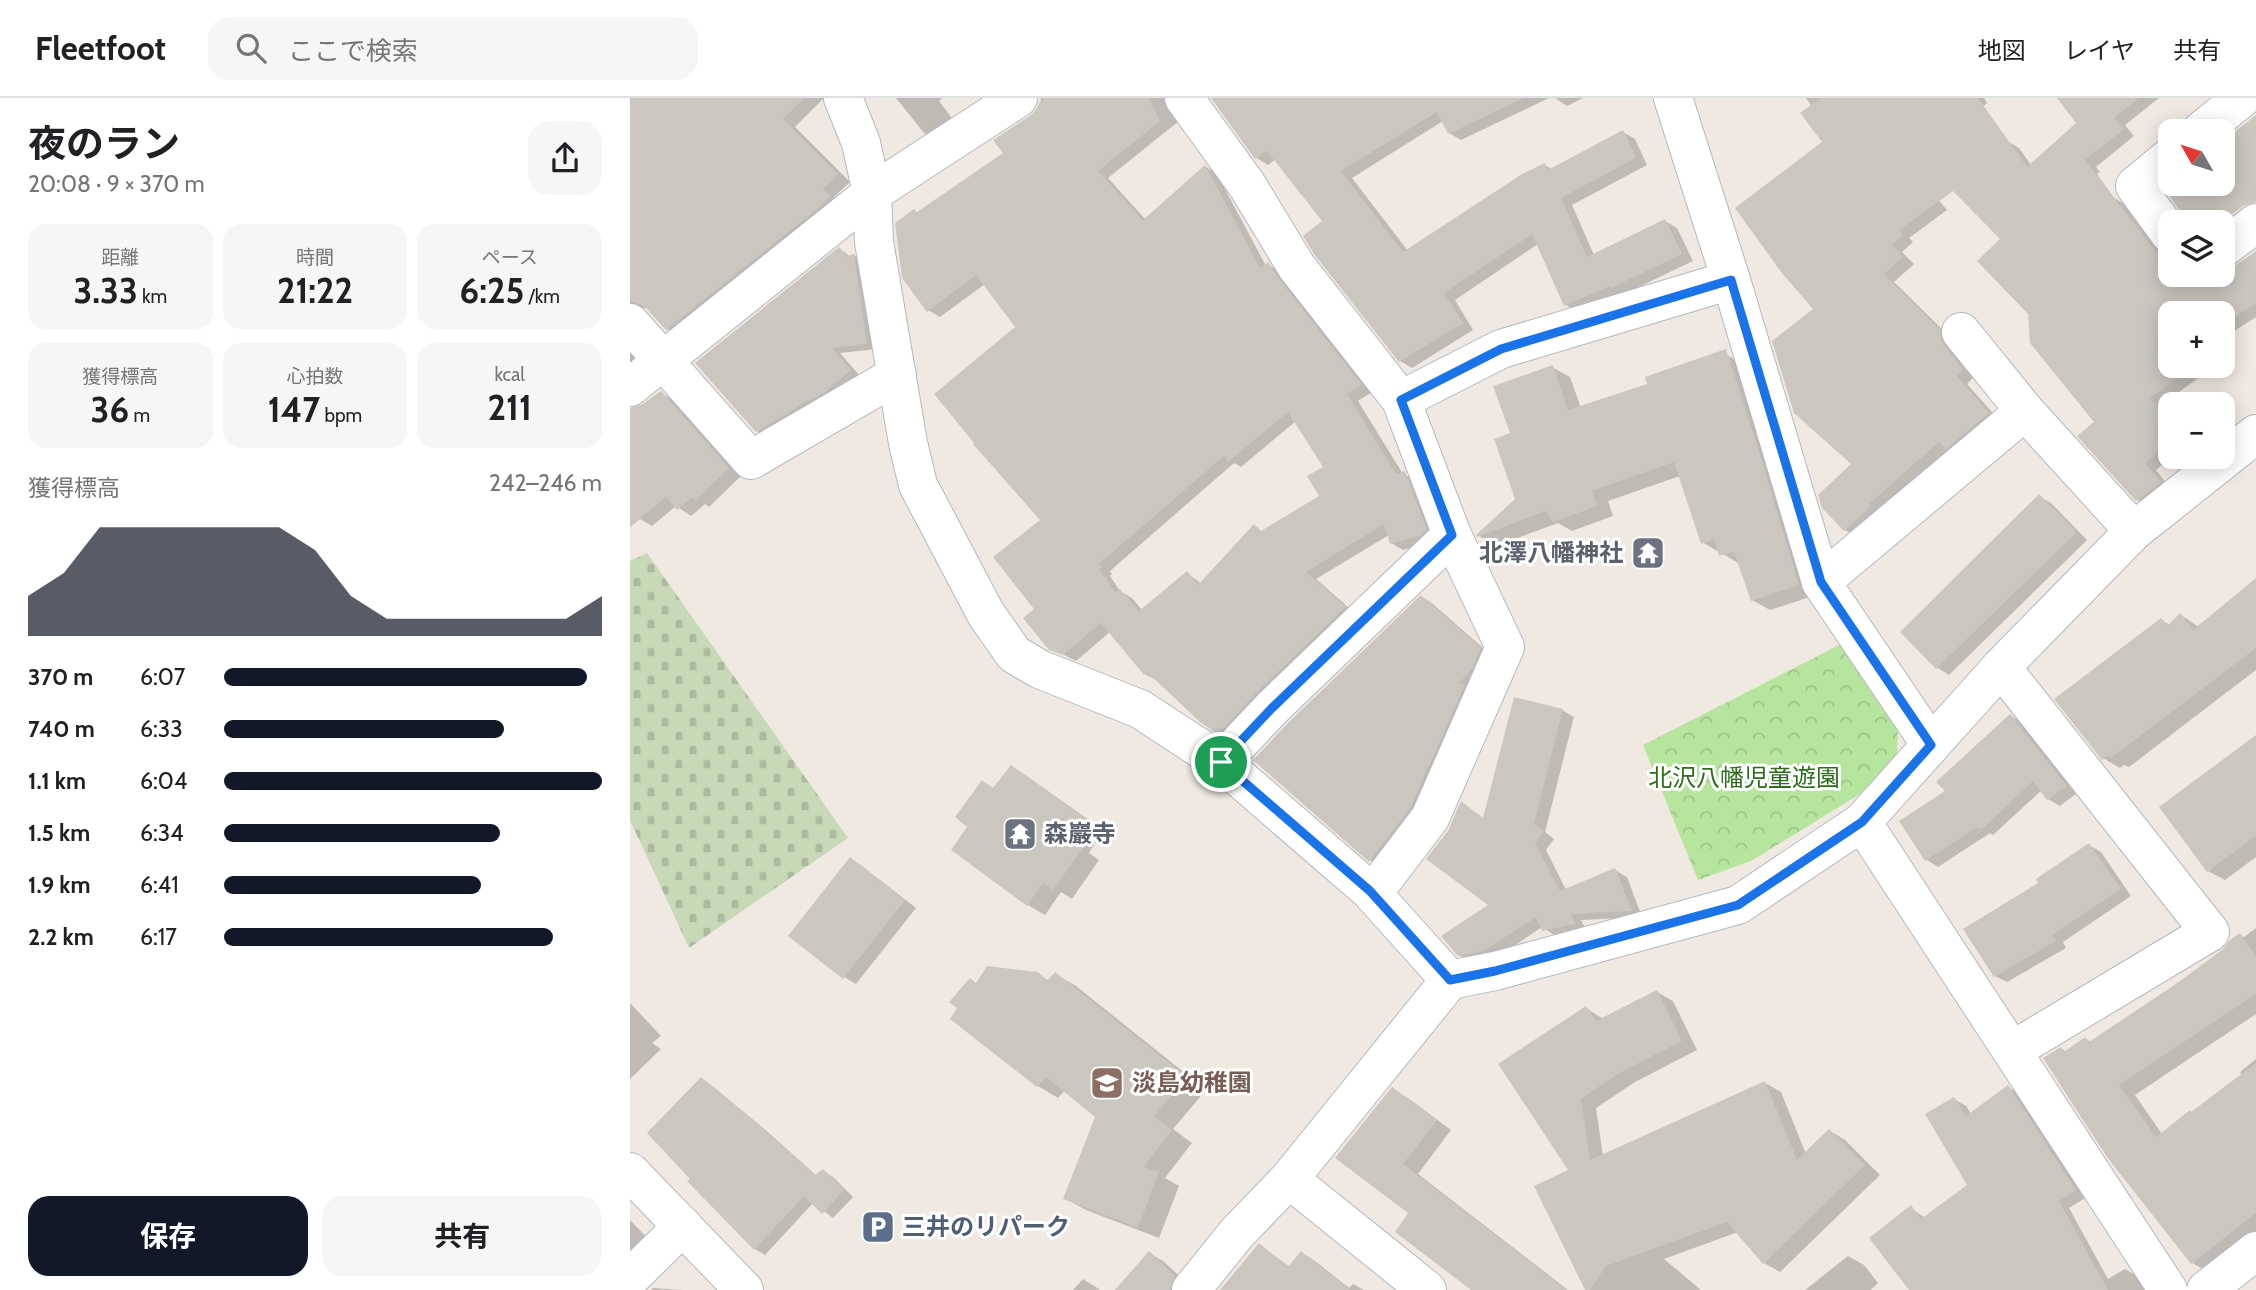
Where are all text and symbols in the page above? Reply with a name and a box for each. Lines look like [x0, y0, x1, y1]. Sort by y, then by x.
search box [208, 17, 698, 80]
text: Fleetfoot [35, 28, 166, 68]
icon: search [232, 29, 270, 67]
text: ここで検索 [288, 35, 418, 67]
text: 地図 [1978, 36, 2026, 65]
text: レイヤ [2064, 36, 2135, 65]
text: 共有 [2173, 36, 2221, 65]
north arrow [2158, 119, 2235, 196]
map controls [2158, 119, 2235, 469]
text: 夜のラン [28, 120, 180, 167]
button: share [528, 121, 602, 195]
text: 20:08 · 9 × 370 m [28, 170, 205, 198]
button: layers [2158, 210, 2235, 287]
text: 距離 [101, 246, 139, 269]
text: 時間 [296, 246, 334, 269]
text: ペース [482, 246, 538, 269]
text: 3.33 [73, 269, 138, 312]
text: 21:22 [277, 269, 353, 312]
text: 6:25 [459, 269, 524, 312]
text: km [138, 285, 167, 308]
text: /km [524, 285, 560, 308]
button: + [2158, 301, 2235, 378]
text: kcal [495, 363, 525, 386]
text: 獲得標高 [82, 365, 158, 388]
text: 心拍数 [286, 365, 344, 388]
text: 211 [487, 386, 532, 429]
text: 36 [91, 388, 129, 431]
text: 147 [268, 388, 320, 431]
button: − [2158, 392, 2235, 469]
text: m [129, 404, 150, 427]
text: bpm [320, 404, 362, 427]
text: 242–246 m [489, 469, 602, 497]
text: 獲得標高 [28, 474, 120, 502]
temple icon: 北澤八幡神社 [1629, 534, 1667, 572]
place label: 北澤八幡神社 [1479, 538, 1623, 567]
text: 370 m [28, 663, 93, 691]
text: 6:07 [140, 663, 185, 691]
text: 740 m [28, 715, 95, 743]
text: 6:33 [140, 715, 183, 743]
pin [1191, 732, 1251, 792]
icon: arrive [1202, 743, 1240, 781]
park label: 北沢八幡児童遊園 [1648, 763, 1840, 792]
text: 1.1 km [28, 767, 86, 795]
text: 6:04 [140, 767, 187, 795]
temple icon: 森巖寺 [1001, 815, 1039, 853]
text: 1.5 km [28, 819, 90, 847]
text: 6:34 [140, 819, 184, 847]
place label: 森巖寺 [1044, 819, 1116, 848]
text: 1.9 km [28, 871, 91, 899]
text: 6:41 [140, 871, 179, 899]
text: 2.2 km [28, 923, 94, 951]
text: 6:17 [140, 923, 177, 951]
school or university icon: 淡島幼稚園 [1088, 1064, 1126, 1102]
place label: 淡島幼稚園 [1132, 1068, 1252, 1097]
button: 保存 [28, 1196, 308, 1276]
button: 共有 [322, 1196, 602, 1276]
parking icon: 三井のリパーク [859, 1208, 897, 1246]
place label: 三井のリパーク [902, 1212, 1070, 1241]

